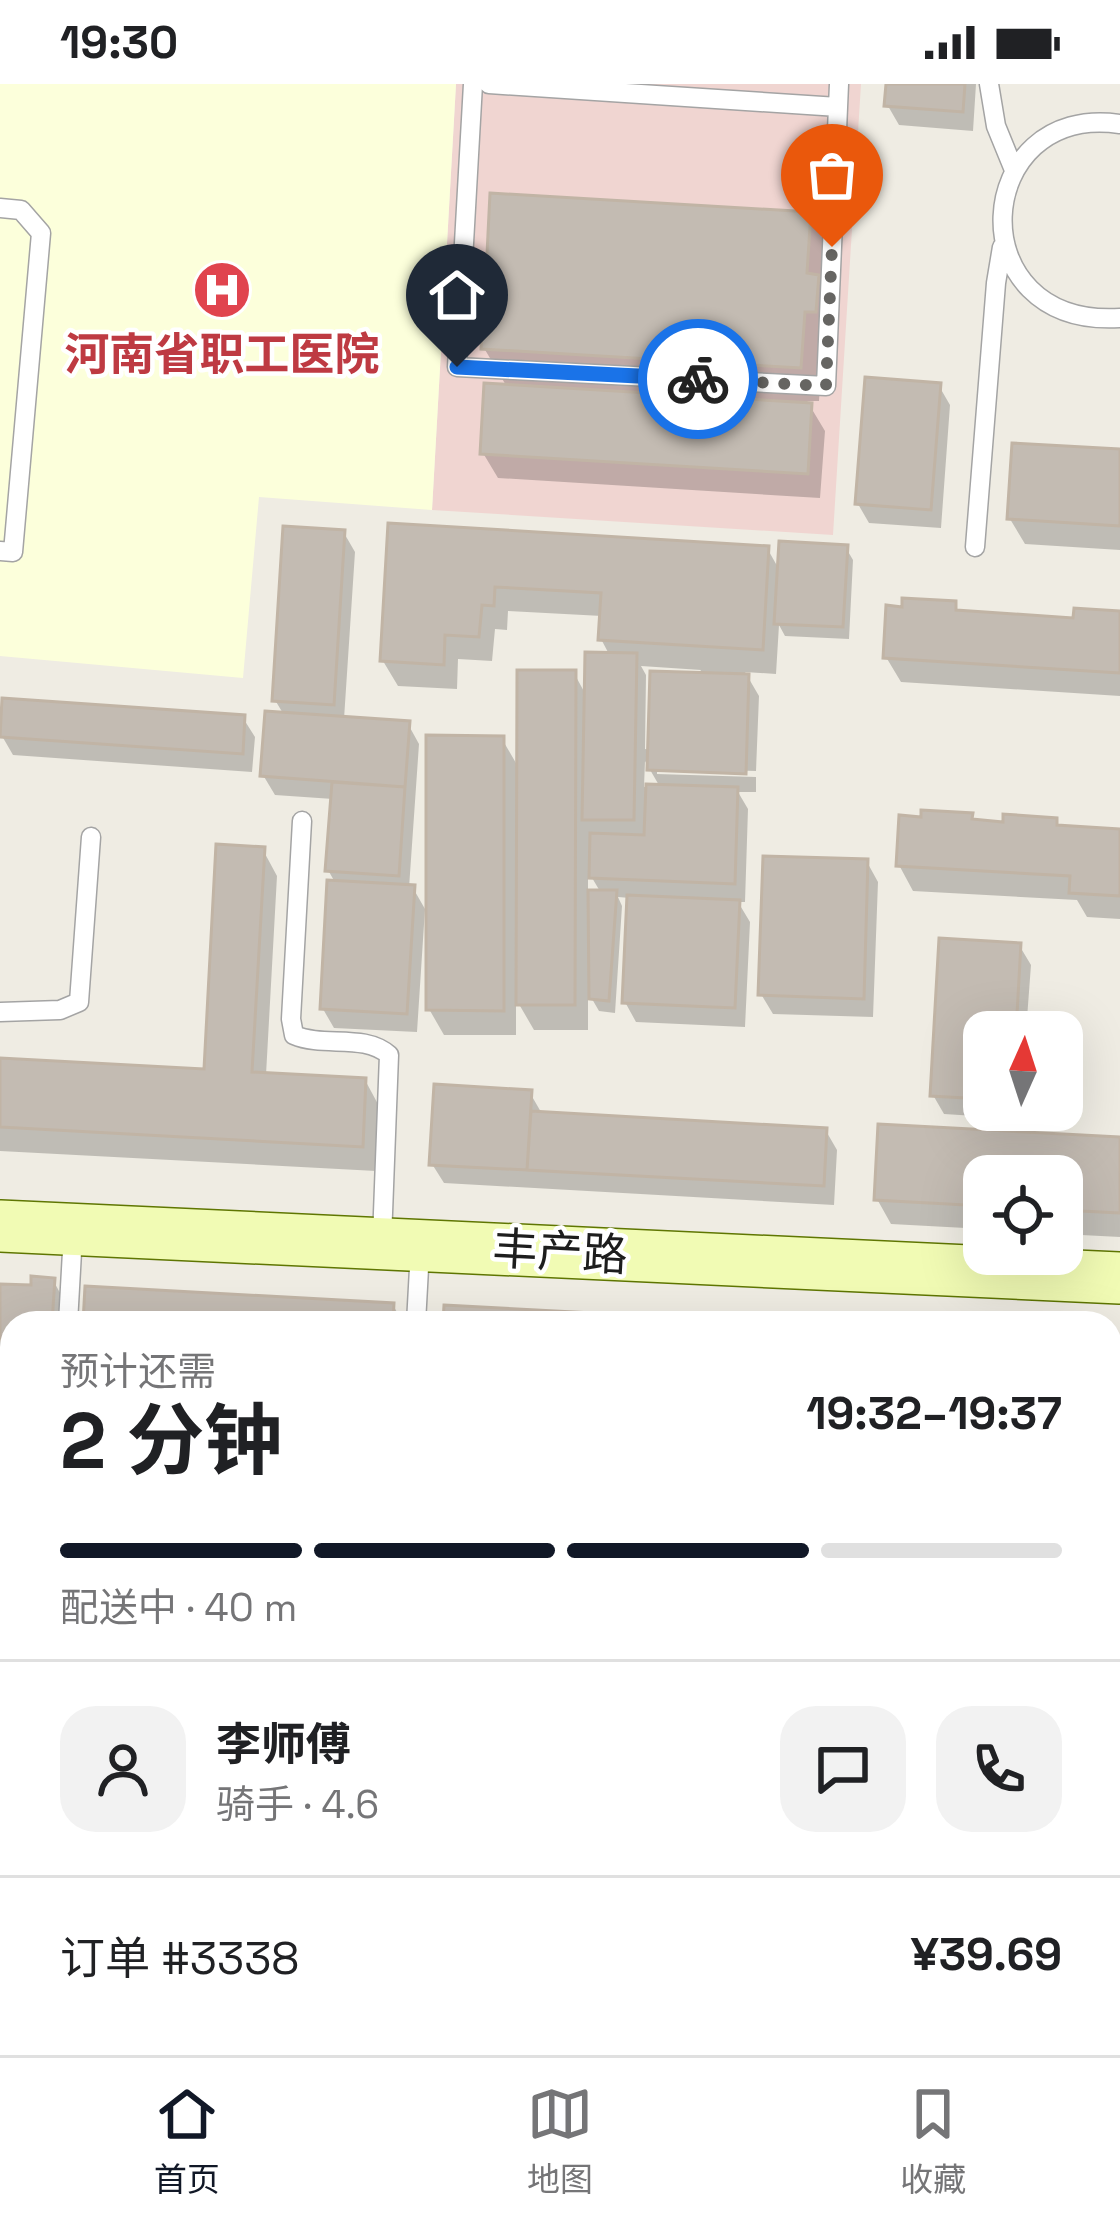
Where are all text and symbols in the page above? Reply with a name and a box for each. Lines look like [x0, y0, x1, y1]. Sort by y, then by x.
text: 19:30 [60, 14, 178, 71]
pin [781, 124, 883, 247]
icon: bag [799, 142, 865, 208]
pin [406, 244, 508, 367]
hospital icon: 河南省职工医院 [191, 259, 253, 321]
icon: home [424, 262, 490, 328]
courier [638, 319, 758, 439]
place label: 河南省职工医院 [64, 326, 380, 383]
icon: bike [665, 346, 731, 412]
north arrow [963, 1011, 1083, 1131]
map controls [963, 1011, 1083, 1275]
button: locate [963, 1155, 1083, 1275]
street label: 丰产路 [491, 1220, 629, 1284]
text: 预计还需 [60, 1347, 216, 1396]
text: 19:32–19:37 [806, 1385, 1062, 1442]
text: 2 分钟 [60, 1391, 282, 1491]
text: 配送中 · 40 m [60, 1583, 297, 1632]
button: person [60, 1706, 186, 1832]
button: chat [780, 1706, 906, 1832]
button: phone [936, 1706, 1062, 1832]
text: 李师傅 [216, 1716, 351, 1773]
text: 骑手 · 4.6 [216, 1780, 379, 1829]
text: ¥39.69 [911, 1926, 1062, 1983]
text: 订单 #3338 [60, 1930, 299, 1987]
tab: 首页 [154, 2081, 220, 2201]
tab: 地图 [527, 2081, 593, 2201]
tab: 收藏 [900, 2081, 966, 2201]

